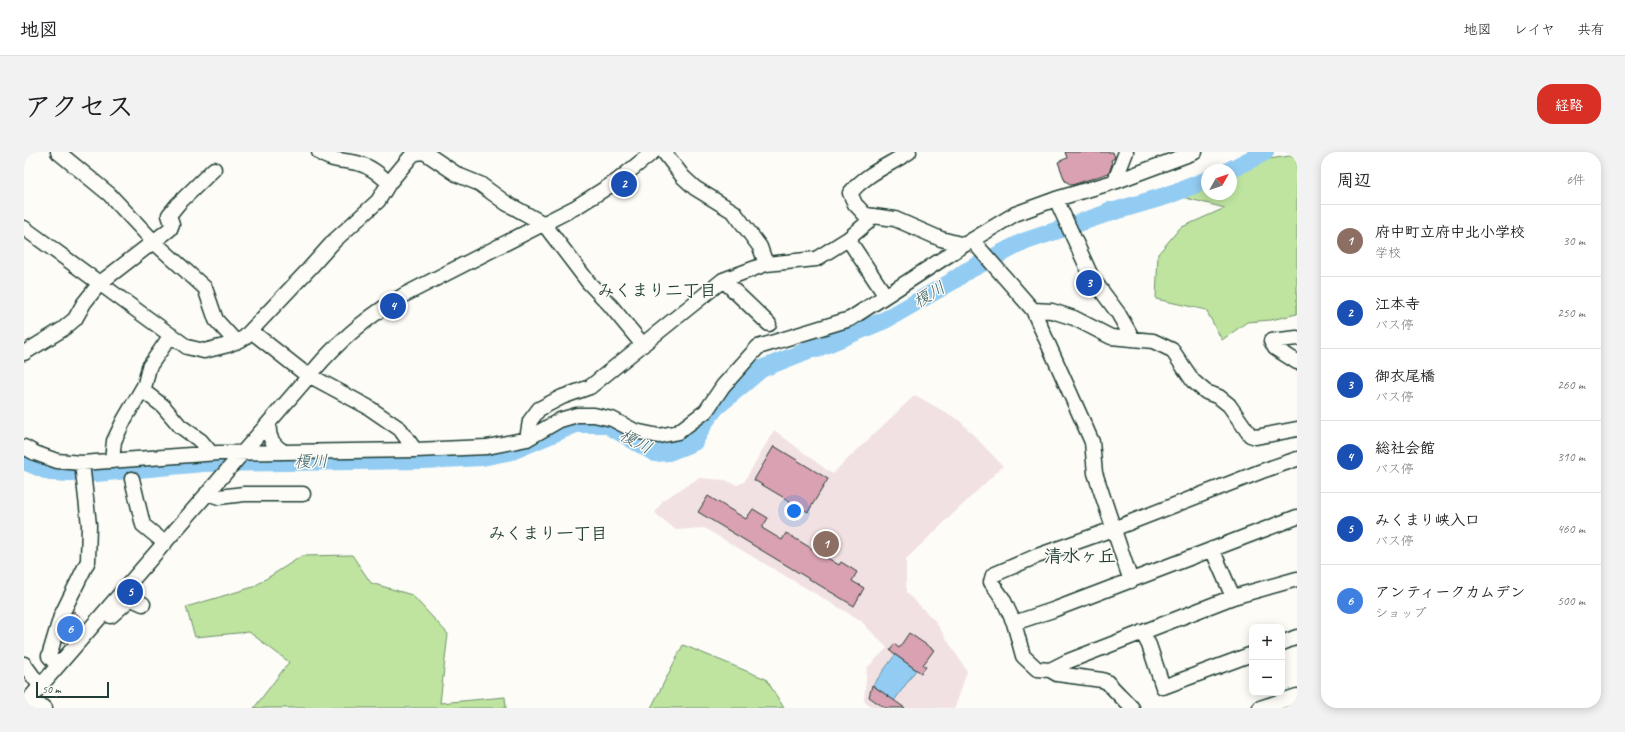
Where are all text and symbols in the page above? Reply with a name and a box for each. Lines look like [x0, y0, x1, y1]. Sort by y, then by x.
text: 地図 [20, 18, 58, 42]
text: 地図 [1464, 21, 1492, 38]
text: レイヤ [1514, 21, 1555, 38]
text: 共有 [1577, 21, 1605, 38]
button: 経路 [1537, 84, 1601, 124]
text: アクセス [24, 89, 134, 124]
north arrow [1201, 164, 1237, 200]
pin: 2 [611, 169, 637, 199]
text: 周辺 [1337, 170, 1371, 191]
text: 6件 [1566, 172, 1585, 188]
text: 府中町立府中北小学校 [1375, 223, 1525, 242]
text: 1 [1347, 233, 1353, 249]
text: 30 m [1563, 233, 1585, 249]
text: 学校 [1375, 245, 1401, 261]
pin: 3 [1076, 268, 1102, 298]
water label: 榎川 [909, 277, 949, 312]
district label: みくまり二丁目 [598, 280, 717, 301]
pin: 4 [380, 291, 406, 321]
text: 江本寺 [1375, 295, 1420, 314]
text: 2 [1347, 305, 1353, 321]
text: 250 m [1557, 305, 1585, 321]
text: バス停 [1375, 317, 1414, 333]
text: 御衣尾橋 [1375, 367, 1435, 386]
text: 3 [1347, 377, 1353, 393]
text: 260 m [1557, 377, 1585, 393]
text: バス停 [1375, 389, 1414, 405]
water label: 榎川 [616, 424, 656, 459]
text: 総社会館 [1375, 439, 1435, 458]
text: 4 [1347, 449, 1353, 465]
text: 310 m [1557, 449, 1585, 465]
water label: 榎川 [294, 451, 328, 472]
text: バス停 [1375, 461, 1414, 477]
your location [784, 501, 804, 521]
text: みくまり峡入口 [1375, 511, 1480, 530]
text: 5 [1347, 521, 1353, 537]
text: 460 m [1557, 521, 1585, 537]
district label: みくまり一丁目 [489, 523, 608, 544]
pin: 1 [813, 529, 839, 559]
text: バス停 [1375, 533, 1414, 549]
district label: 清水ヶ丘 [1044, 545, 1116, 567]
pin: 5 [117, 577, 143, 607]
text: アンティークカムデン [1375, 583, 1525, 602]
text: 6 [1347, 593, 1353, 609]
text: 500 m [1557, 593, 1585, 609]
text: ショップ [1375, 605, 1426, 621]
pin: 6 [57, 614, 83, 644]
map controls [1249, 624, 1285, 696]
button: + [1249, 624, 1285, 660]
button: − [1249, 660, 1285, 696]
scale bar [36, 680, 109, 699]
text: 50 m [42, 682, 61, 696]

